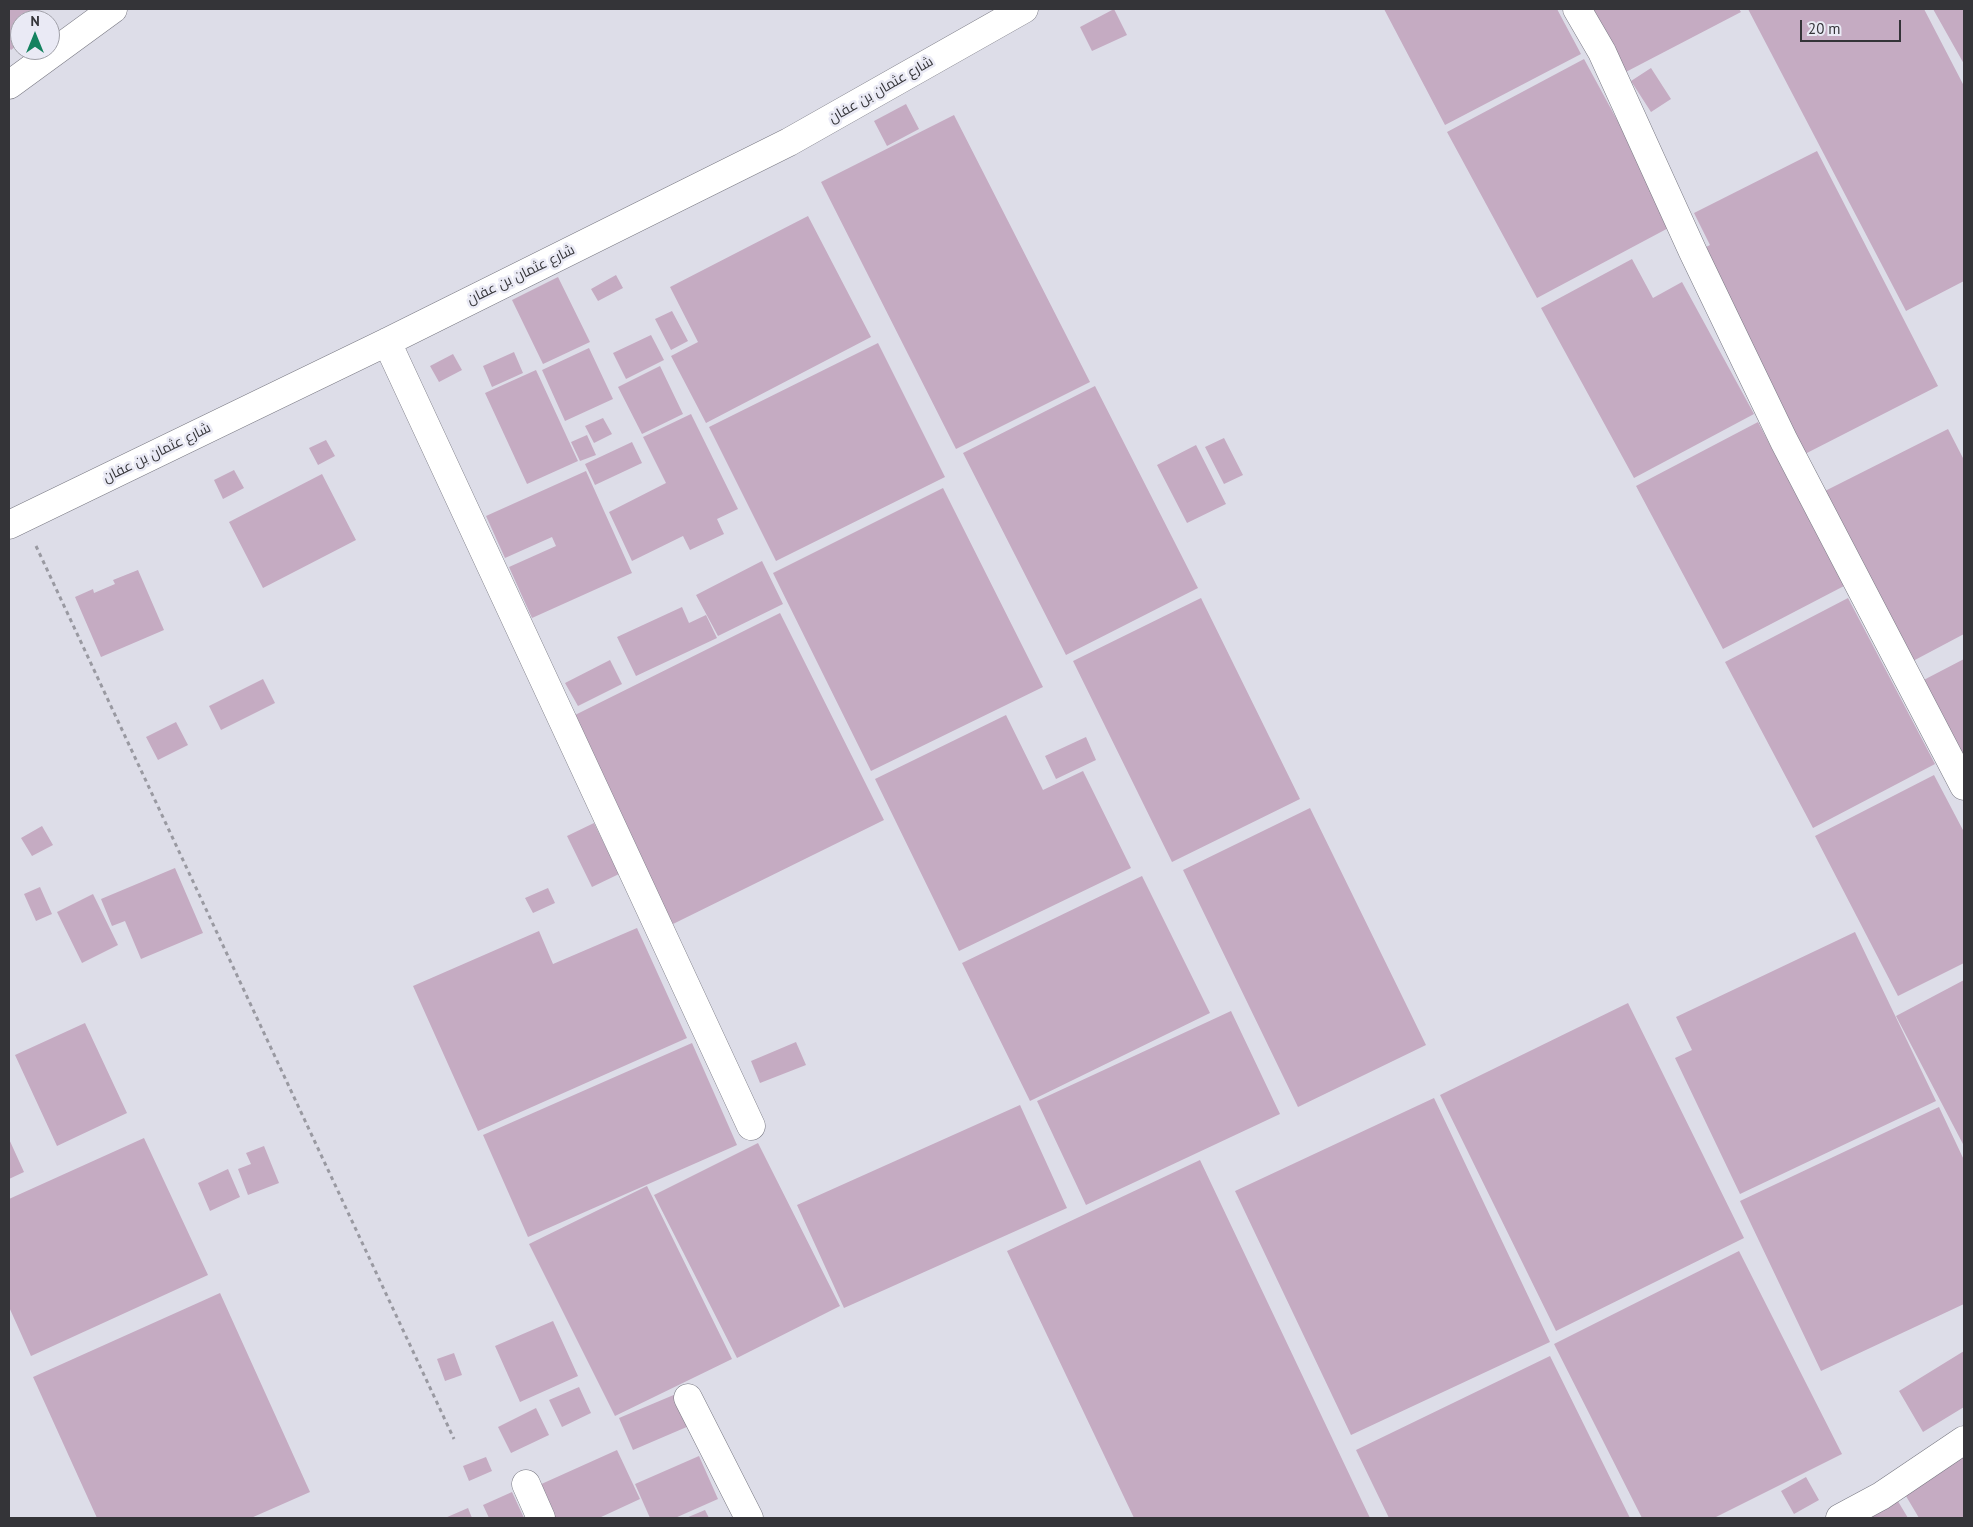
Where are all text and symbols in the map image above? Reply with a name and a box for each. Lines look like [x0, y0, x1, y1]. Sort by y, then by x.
north arrow [10, 10, 60, 60]
scale bar [1803, 10, 1904, 42]
text: N [30, 12, 40, 30]
text: 20 m [1808, 19, 1841, 38]
street label: شارع عثمان بن عفان [826, 53, 936, 127]
street label: شارع عثمان بن عفان [464, 242, 578, 308]
street label: شارع عثمان بن عفان [100, 420, 214, 486]

